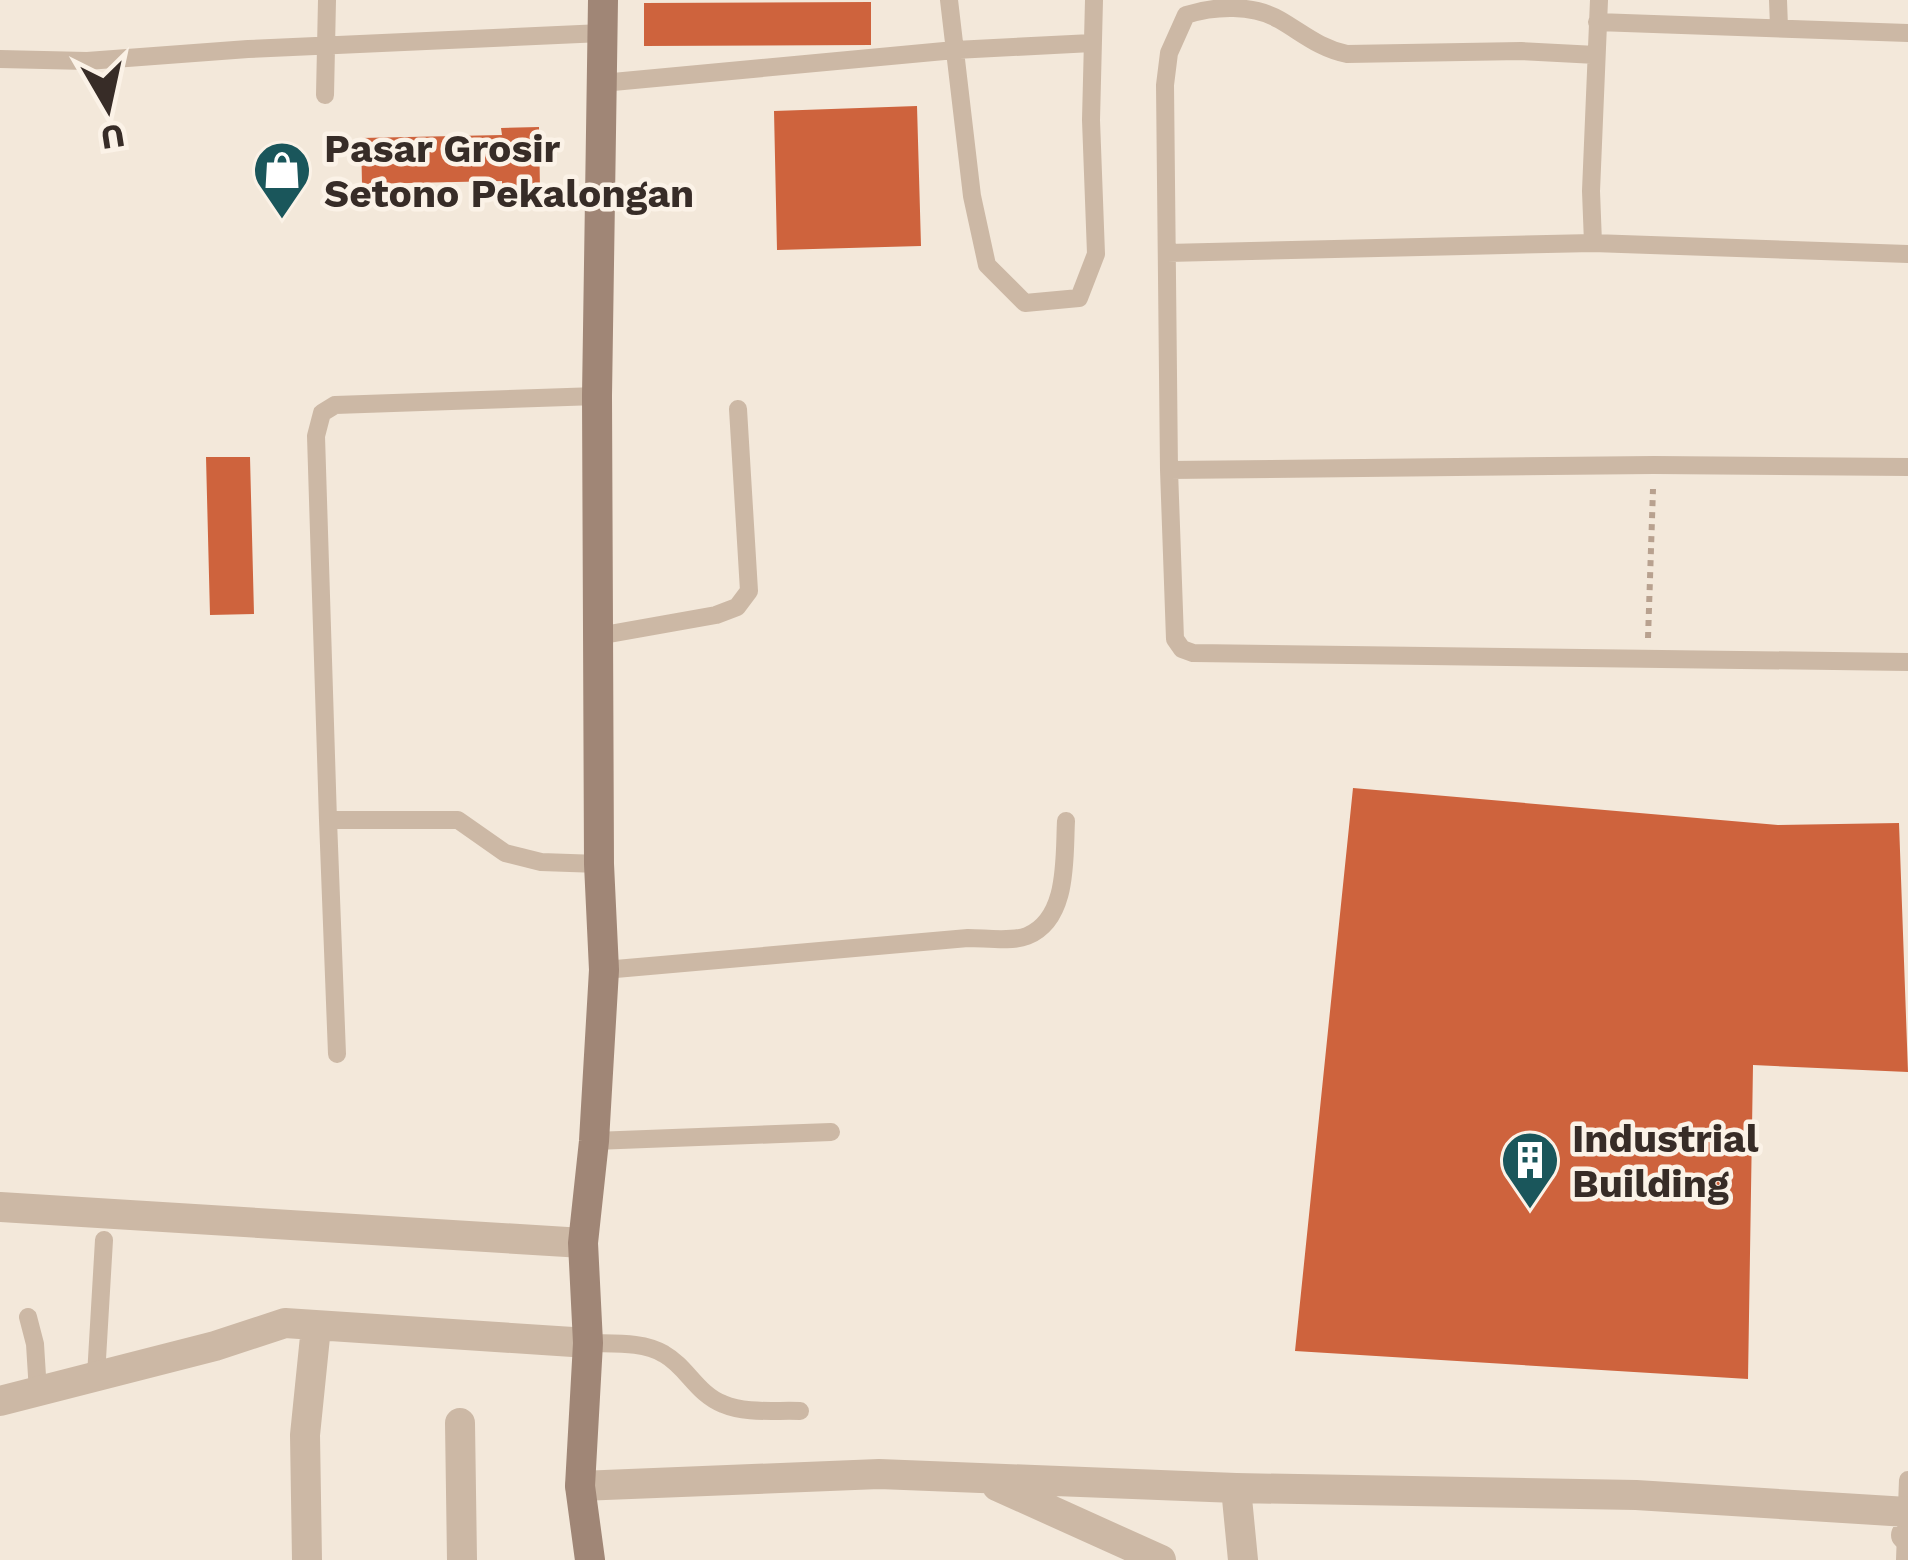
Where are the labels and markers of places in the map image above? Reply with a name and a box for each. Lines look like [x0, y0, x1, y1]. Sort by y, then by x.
place label: Pasar Grosir Setono Pekalongan [324, 126, 694, 216]
shop icon: Pasar Grosir Setono Pekalongan [251, 139, 313, 221]
place label: Industrial Building [1572, 1116, 1759, 1206]
building icon: Industrial Building [1499, 1129, 1561, 1211]

